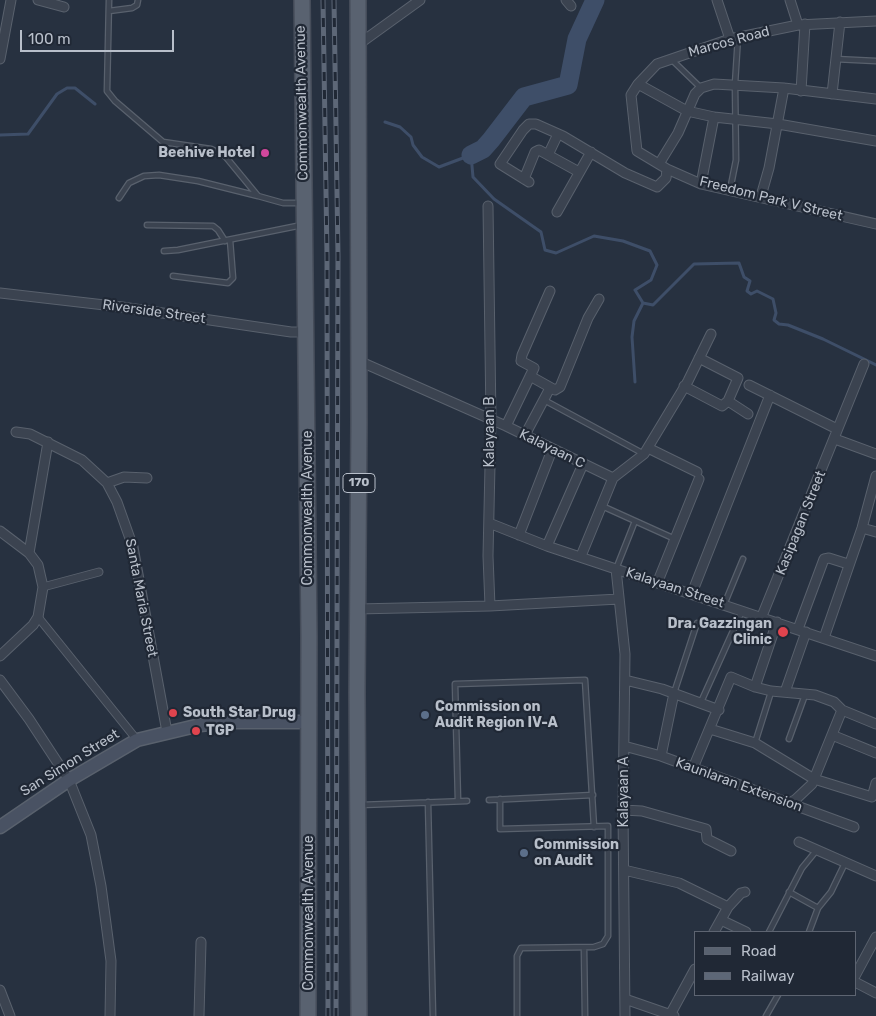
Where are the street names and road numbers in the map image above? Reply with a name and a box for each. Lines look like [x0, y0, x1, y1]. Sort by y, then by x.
street label: Marcos Road [686, 23, 772, 61]
street label: Commonwealth Avenue [292, 25, 312, 181]
street label: Freedom Park V Street [698, 173, 844, 225]
street label: Riverside Street [101, 296, 207, 328]
street label: Kalayaan B [482, 396, 498, 468]
street label: Kalayaan C [516, 426, 588, 472]
street label: Commonwealth Avenue [300, 430, 316, 586]
street label: Kasipagan Street [772, 468, 830, 578]
road number: 170 [343, 473, 375, 492]
street label: Santa Maria Street [121, 537, 161, 659]
street label: Kalayaan Street [624, 564, 726, 612]
street label: San Simon Street [18, 726, 122, 800]
street label: Kaunlaran Extension [673, 754, 805, 816]
street label: Kalayaan A [616, 756, 632, 828]
street label: Commonwealth Avenue [301, 835, 317, 991]

